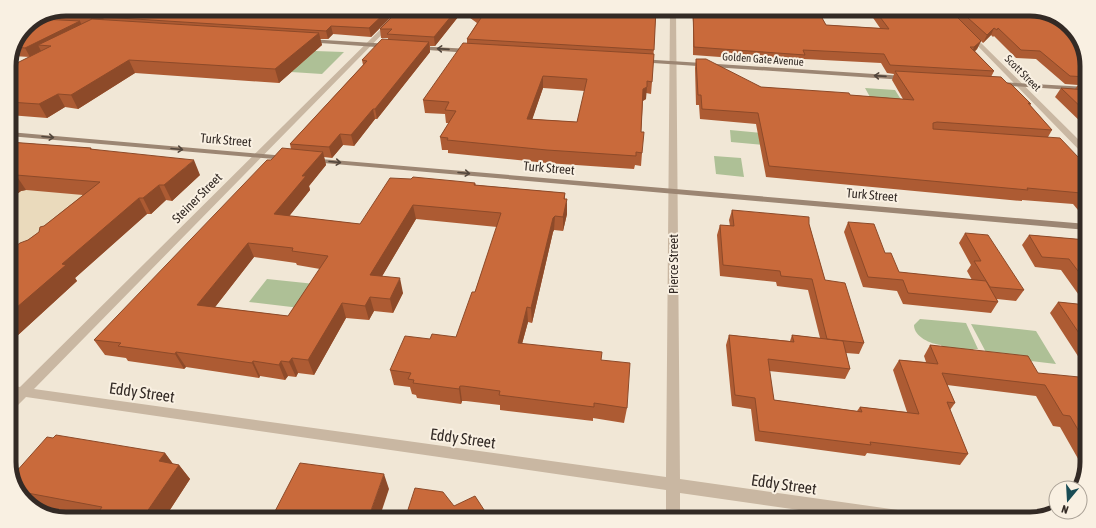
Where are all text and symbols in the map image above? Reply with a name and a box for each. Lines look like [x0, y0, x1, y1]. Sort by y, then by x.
one-way arrow [437, 46, 450, 53]
street label: Golden Gate Avenue [722, 50, 804, 68]
street label: Scott Street [1003, 53, 1043, 93]
one-way arrow [874, 73, 887, 80]
street label: Turk Street [200, 130, 252, 150]
one-way arrow [41, 134, 54, 141]
one-way arrow [171, 145, 184, 152]
street label: Turk Street [523, 158, 575, 178]
one-way arrow [328, 159, 341, 166]
street label: Steiner Street [169, 170, 225, 226]
one-way arrow [457, 170, 470, 177]
street label: Turk Street [846, 185, 898, 205]
street label: Pierce Street [666, 234, 681, 294]
street label: Eddy Street [108, 379, 176, 407]
street label: Eddy Street [429, 425, 497, 453]
street label: Eddy Street [750, 471, 818, 499]
north arrow [1048, 480, 1088, 520]
text: N [1060, 503, 1070, 516]

